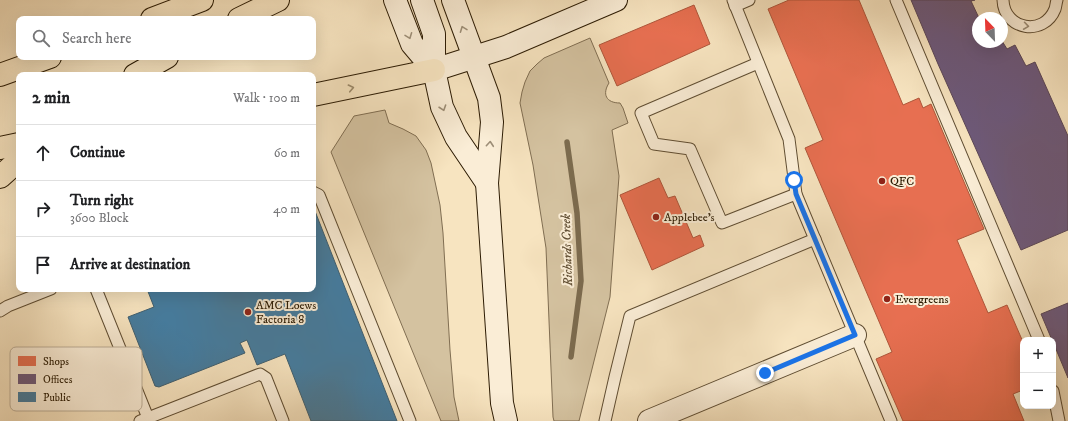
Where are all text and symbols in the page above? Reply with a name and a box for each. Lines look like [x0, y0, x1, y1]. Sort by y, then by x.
north arrow [972, 12, 1008, 48]
search box [16, 16, 316, 60]
one-way arrow [1022, 21, 1029, 30]
one-way arrow [460, 25, 468, 32]
icon: search [30, 27, 52, 49]
text: Search here [62, 29, 131, 48]
one-way arrow [405, 33, 413, 40]
one-way arrow [348, 84, 354, 92]
text: 2 min [32, 87, 70, 109]
text: Walk · 100 m [233, 90, 300, 106]
one-way arrow [438, 104, 447, 111]
one-way arrow [485, 141, 494, 147]
icon: ahead [32, 142, 54, 164]
text: Continue [70, 143, 125, 162]
text: 60 m [274, 145, 300, 161]
route start [785, 171, 803, 189]
place label: QFC [890, 174, 914, 189]
marker: QFC [877, 176, 887, 186]
text: Turn right [70, 191, 133, 210]
icon: right [32, 198, 54, 220]
text: 40 m [273, 201, 300, 217]
text: 3600 Block [70, 210, 129, 226]
place label: Applebee's [664, 210, 715, 225]
marker: Applebee's [651, 212, 661, 222]
water label: Richards Creek [558, 213, 576, 287]
icon: arrive [32, 254, 54, 276]
text: Arrive at destination [70, 255, 190, 274]
place label: Evergreens [895, 292, 948, 307]
marker: Evergreens [882, 294, 892, 304]
place label: AMC Loews Factoria 8 [256, 298, 316, 327]
marker: AMC Loews Factoria 8 [243, 307, 253, 317]
map controls [1020, 337, 1056, 409]
button: + [1020, 337, 1056, 373]
legend [10, 347, 142, 411]
text: Shops [43, 355, 69, 369]
route end [756, 364, 774, 382]
text: Offices [43, 373, 73, 387]
button: − [1020, 373, 1056, 409]
text: Public [43, 391, 71, 405]

